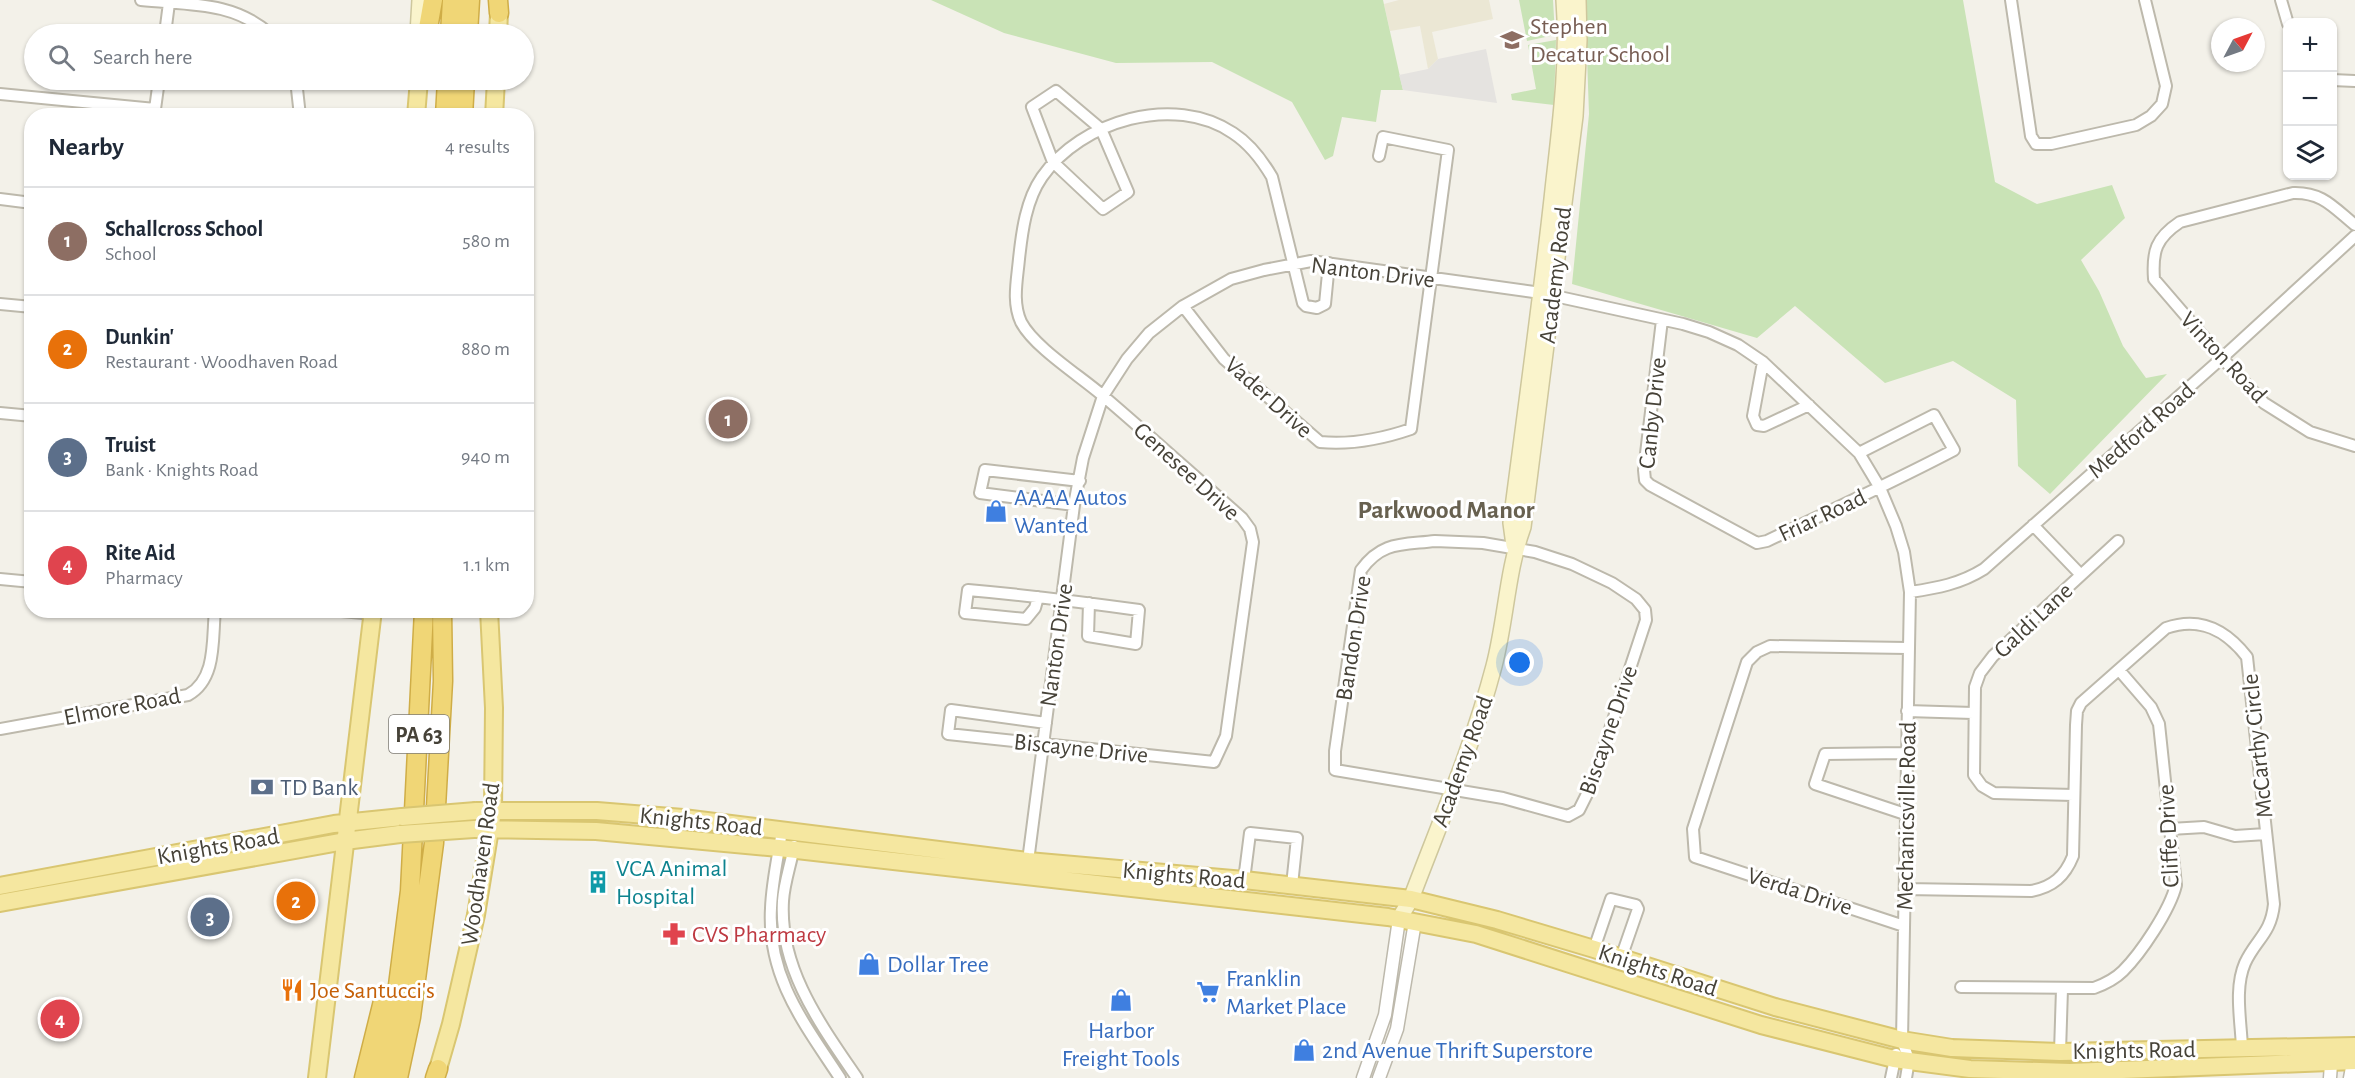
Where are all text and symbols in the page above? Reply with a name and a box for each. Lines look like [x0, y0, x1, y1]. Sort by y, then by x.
place label: Stephen Decatur School [1530, 15, 1670, 67]
north arrow [2211, 18, 2265, 72]
map controls [2283, 18, 2337, 180]
button: + [2283, 18, 2337, 72]
search box [24, 24, 534, 90]
school or university icon: Stephen Decatur School [1499, 27, 1525, 53]
icon: search [45, 41, 78, 74]
text: Search here [93, 46, 192, 68]
button: − [2283, 72, 2337, 126]
button: layers [2283, 126, 2337, 180]
text: Nearby [48, 134, 124, 160]
text: 4 results [445, 137, 510, 157]
street label: Academy Road [1536, 205, 1576, 345]
text: Schallcross School [105, 218, 263, 240]
text: 1 [64, 231, 71, 251]
text: 580 m [462, 231, 510, 251]
text: School [105, 244, 157, 264]
street label: Nanton Drive [1310, 254, 1436, 292]
street label: Vinton Road [2175, 308, 2271, 408]
text: Dunkin' [105, 326, 174, 348]
text: 2 [63, 339, 72, 359]
text: 880 m [461, 339, 510, 359]
text: Restaurant · Woodhaven Road [105, 352, 338, 372]
street label: Vader Drive [1220, 353, 1317, 443]
street label: Canby Drive [1635, 356, 1671, 470]
street label: Medford Road [2084, 378, 2199, 483]
pin: 1 [708, 396, 748, 442]
street label: Genesee Drive [1129, 418, 1244, 525]
text: Truist [105, 434, 156, 456]
text: 3 [63, 447, 72, 467]
text: 940 m [461, 447, 510, 467]
text: Bank · Knights Road [105, 460, 258, 480]
street label: Friar Road [1775, 485, 1870, 547]
place label: AAAA Autos Wanted [1014, 486, 1127, 538]
district label: Parkwood Manor [1357, 497, 1535, 523]
shop icon: AAAA Autos Wanted [983, 498, 1009, 524]
text: Rite Aid [105, 542, 175, 564]
text: 4 [62, 555, 73, 575]
text: 1.1 km [463, 555, 510, 575]
text: Pharmacy [105, 568, 183, 588]
street label: Bandon Drive [1332, 574, 1376, 702]
street label: Galdi Lane [1990, 579, 2078, 663]
street label: Nanton Drive [1036, 582, 1078, 708]
your location [1505, 648, 1534, 677]
street label: Biscayne Drive [1576, 663, 1642, 798]
street label: McCarthy Circle [2238, 673, 2278, 819]
street label: Elmore Road [62, 684, 183, 730]
street label: Academy Road [1428, 693, 1498, 830]
road number: PA 63 [389, 715, 449, 753]
street label: Mechanicsville Road [1893, 721, 1921, 911]
street label: Biscayne Drive [1013, 730, 1149, 768]
bank icon: TD Bank [249, 774, 275, 800]
place label: TD Bank [280, 776, 358, 800]
street label: Woodhaven Road [458, 781, 504, 947]
street label: Cliffe Drive [2154, 784, 2184, 888]
street label: Knights Road [638, 804, 764, 840]
street label: Knights Road [155, 824, 281, 870]
place label: VCA Animal Hospital [616, 857, 728, 909]
street label: Knights Road [1121, 859, 1246, 893]
street label: Verda Drive [1744, 864, 1855, 920]
building icon: VCA Animal Hospital [585, 869, 611, 895]
pin: 2 [276, 878, 316, 924]
pin: 3 [190, 894, 230, 940]
pharmacy icon: CVS Pharmacy [661, 921, 687, 947]
place label: CVS Pharmacy [692, 923, 826, 947]
street label: Knights Road [1595, 940, 1720, 1001]
shop icon: Dollar Tree [856, 951, 882, 977]
place label: Dollar Tree [887, 953, 989, 977]
place label: Franklin Market Place [1226, 967, 1346, 1019]
restaurant icon: Joe Santucci's [279, 977, 305, 1003]
place label: Joe Santucci's [310, 979, 435, 1003]
supermarket icon: Franklin Market Place [1195, 979, 1221, 1005]
shop icon: Harbor Freight Tools [1108, 987, 1134, 1013]
pin: 4 [40, 996, 80, 1042]
place label: Harbor Freight Tools [1062, 1019, 1180, 1071]
shop icon: 2nd Avenue Thrift Superstore [1291, 1037, 1317, 1063]
street label: Knights Road [2072, 1038, 2196, 1064]
place label: 2nd Avenue Thrift Superstore [1322, 1039, 1593, 1063]

